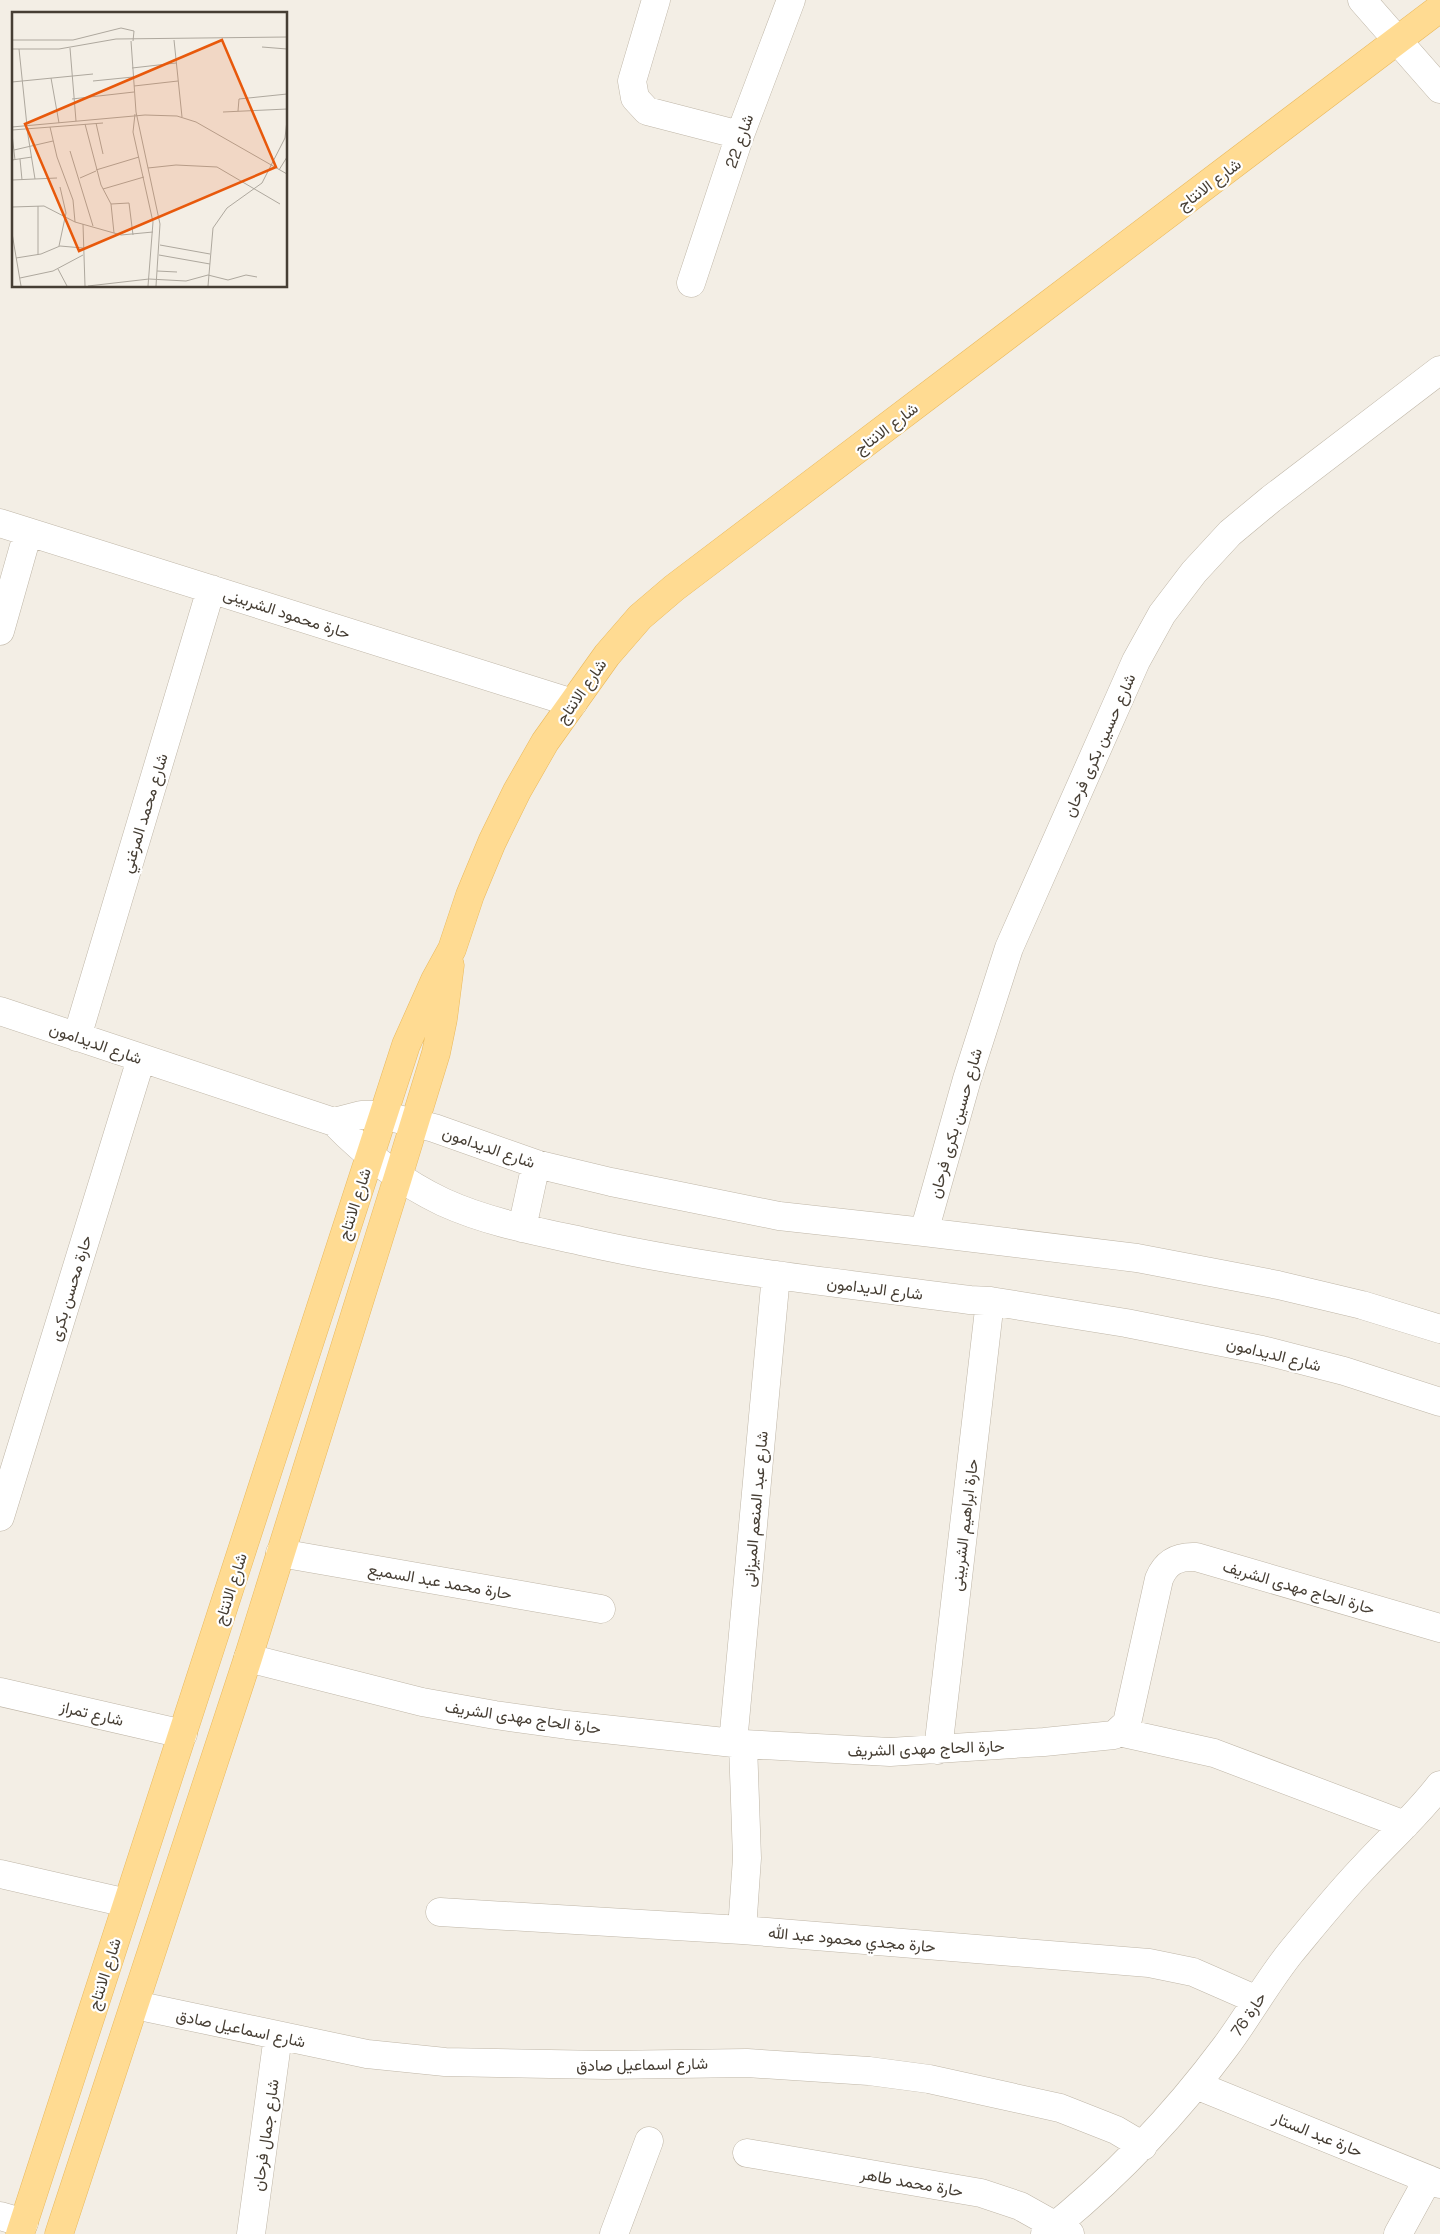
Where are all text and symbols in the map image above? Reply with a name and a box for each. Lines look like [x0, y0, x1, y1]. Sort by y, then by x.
inset map [12, 12, 288, 288]
street label: شارع 22 [720, 111, 759, 171]
street label: شارع الانتاج [1173, 154, 1246, 216]
street label: شارع الانتاج [850, 398, 923, 460]
street label: حارة محمود الشربينى [221, 583, 353, 644]
street label: شارع الانتاج [551, 655, 612, 728]
street label: شارع حسين بكرى فرحان [1058, 670, 1141, 821]
street label: شارع محمد المرغني [116, 751, 176, 876]
street label: شارع الديدامون [46, 1018, 145, 1070]
street label: شارع حسين بكرى فرحان [924, 1046, 988, 1201]
street label: شارع الديدامون [439, 1122, 538, 1174]
street label: شارع الانتاج [333, 1165, 377, 1243]
street label: حارة محسن بكرى [44, 1232, 97, 1344]
street label: شارع الديدامون [825, 1272, 924, 1306]
street label: شارع الديدامون [1224, 1333, 1323, 1377]
street label: شارع عبد المنعم الميزانى [738, 1430, 774, 1588]
street label: حارة ابراهيم الشربينى [946, 1457, 983, 1592]
street label: شارع الانتاج [209, 1550, 253, 1628]
street label: حارة الحاج مهدى الشريف [1220, 1556, 1378, 1620]
street label: حارة محمد عبد السميع [366, 1558, 514, 1606]
street label: شارع تمراز [57, 1696, 126, 1732]
street label: حارة الحاج مهدى الشريف [443, 1696, 602, 1740]
street label: حارة الحاج مهدى الشريف [847, 1735, 1005, 1763]
street label: حارة مجدي محمود عبد الله [767, 1922, 937, 1960]
street label: شارع الانتاج [83, 1935, 127, 2013]
street label: حارة 76 [1226, 1988, 1271, 2041]
street label: شارع اسماعيل صادق [174, 2005, 308, 2053]
street label: شارع اسماعيل صادق [576, 2053, 708, 2077]
street label: شارع جمال فرحان [247, 2078, 285, 2192]
street label: حارة عبد الستار [1269, 2107, 1366, 2162]
street label: حارة محمد طاهر [858, 2163, 965, 2202]

